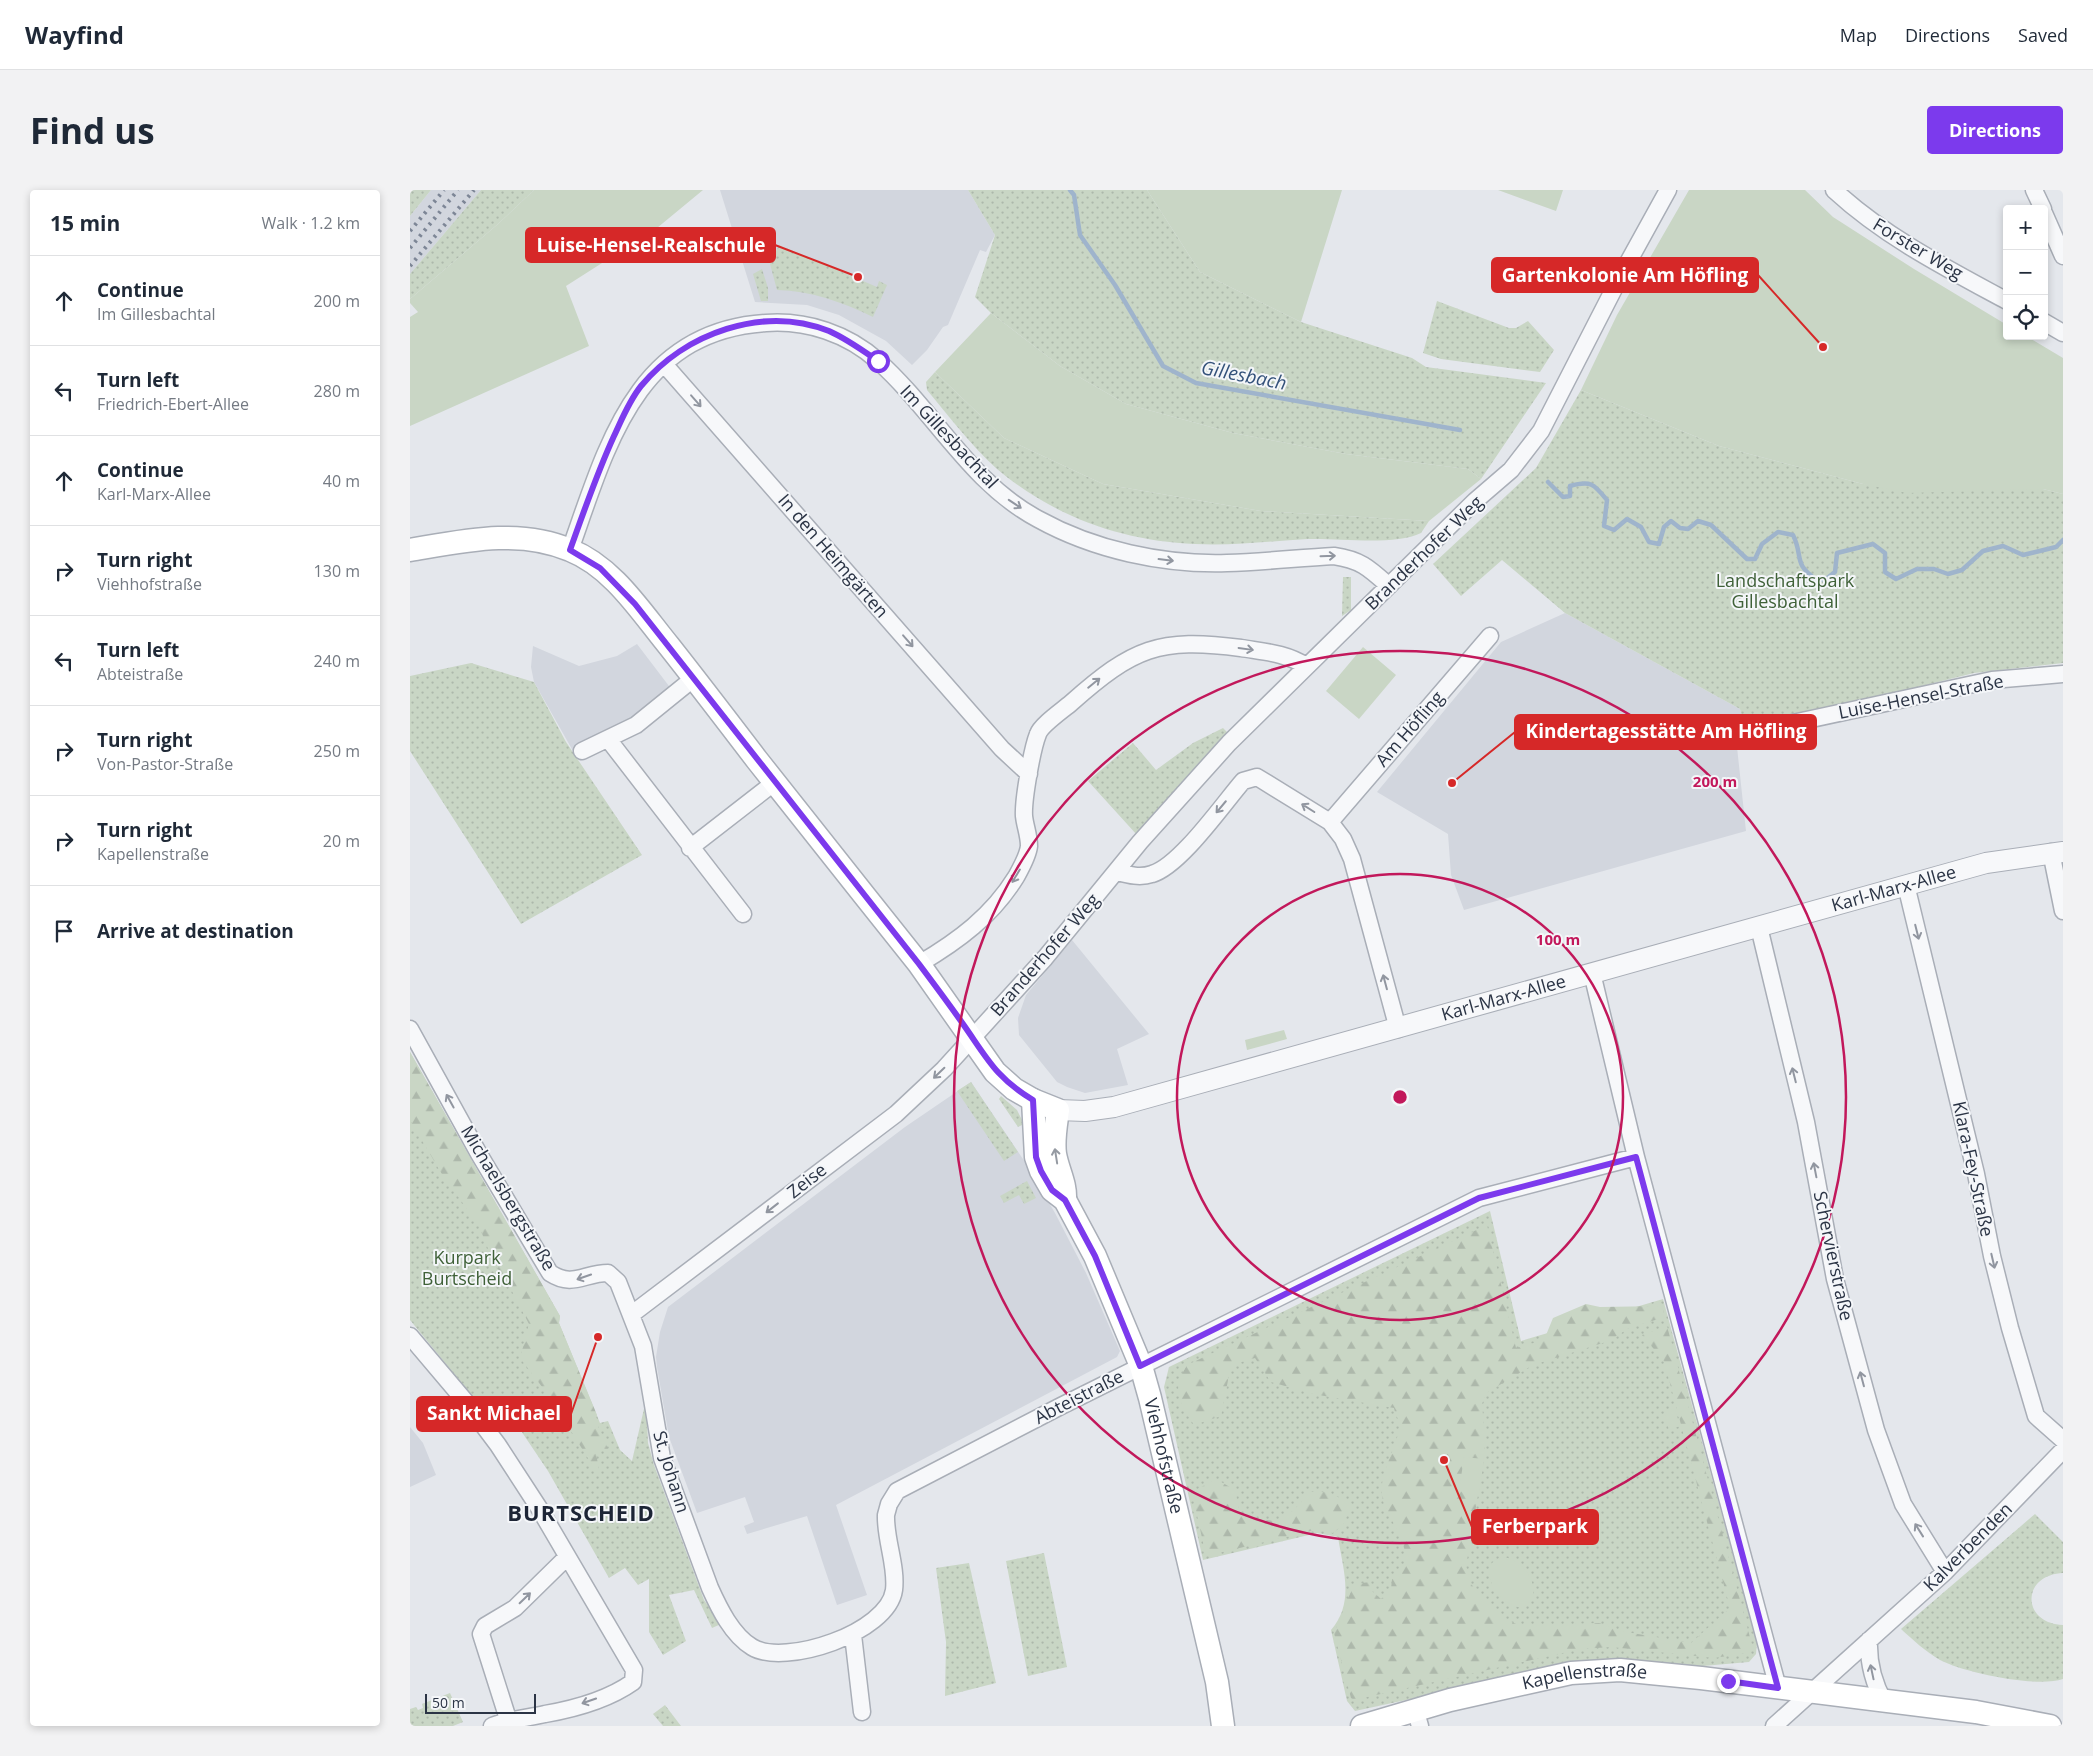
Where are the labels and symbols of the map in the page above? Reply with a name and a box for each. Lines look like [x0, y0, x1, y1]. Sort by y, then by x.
street label: Forster Weg [1869, 212, 1968, 285]
callout: Luise-Hensel-Realschule [526, 228, 775, 262]
text: Luise-Hensel-Realschule [537, 232, 765, 258]
callout: Gartenkolonie Am Höfling [1492, 258, 1758, 292]
text: Gartenkolonie Am Höfling [1502, 262, 1749, 288]
route start [867, 350, 890, 373]
water label: Gillesbach [1199, 354, 1289, 396]
street label: Im Gillesbachtal [895, 379, 1004, 493]
one-way arrow [690, 394, 702, 407]
street label: In den Heimgärten [773, 488, 894, 622]
street label: Branderhofer Weg [1359, 490, 1488, 615]
one-way arrow [1008, 499, 1022, 509]
one-way arrow [1320, 552, 1336, 561]
one-way arrow [1158, 555, 1174, 565]
park label: Landschaftspark Gillesbachtal [1716, 568, 1855, 613]
one-way arrow [902, 634, 913, 647]
one-way arrow [1237, 644, 1253, 654]
street label: Luise-Hensel-Straße [1836, 668, 2005, 724]
one-way arrow [1087, 678, 1100, 689]
street label: Am Höfling [1370, 685, 1449, 771]
callout: Kindertagesstätte Am Höfling [1515, 715, 1816, 749]
text: Kindertagesstätte Am Höfling [1526, 718, 1807, 744]
text: 200 m [1693, 771, 1737, 791]
one-way arrow [1216, 800, 1227, 813]
one-way arrow [1301, 802, 1315, 812]
street label: Karl-Marx-Allee [1828, 859, 1958, 917]
one-way arrow [1011, 868, 1021, 882]
street label: Branderhofer Weg [984, 888, 1104, 1021]
one-way arrow [1913, 924, 1922, 940]
text: 100 m [1536, 929, 1580, 949]
street label: Karl-Marx-Allee [1438, 968, 1568, 1026]
one-way arrow [1380, 975, 1389, 991]
one-way arrow [932, 1067, 945, 1079]
one-way arrow [1789, 1067, 1798, 1083]
centre of rings [1391, 1088, 1409, 1106]
one-way arrow [445, 1093, 455, 1108]
street label: Klara-Fey-Straße [1948, 1099, 2000, 1239]
street label: Michaelsbergstraße [456, 1120, 562, 1275]
one-way arrow [1051, 1148, 1061, 1164]
street label: Zeise [782, 1157, 831, 1203]
one-way arrow [1809, 1162, 1819, 1178]
street label: Schervierstraße [1809, 1189, 1859, 1323]
one-way arrow [766, 1203, 779, 1214]
park label: Kurpark Burtscheid [422, 1245, 512, 1290]
one-way arrow [1989, 1253, 1998, 1269]
one-way arrow [577, 1273, 593, 1282]
street label: Abteistraße [1030, 1363, 1127, 1429]
one-way arrow [1857, 1372, 1866, 1388]
street label: Viehhofstraße [1139, 1396, 1190, 1516]
callout: Sankt Michael [417, 1397, 571, 1431]
text: Sankt Michael [427, 1400, 561, 1426]
street label: St. Johann [648, 1428, 696, 1516]
district label: BURTSCHEID [507, 1497, 655, 1527]
street label: Kalverbenden [1918, 1497, 2017, 1596]
callout: Ferberpark [1472, 1510, 1598, 1544]
text: Ferberpark [1482, 1513, 1588, 1539]
one-way arrow [1914, 1524, 1924, 1538]
one-way arrow [519, 1592, 531, 1604]
street label: Kapellenstraße [1520, 1657, 1648, 1695]
one-way arrow [1866, 1664, 1876, 1680]
route end [1717, 1670, 1740, 1693]
scale bar [425, 1691, 536, 1714]
one-way arrow [582, 1697, 598, 1706]

